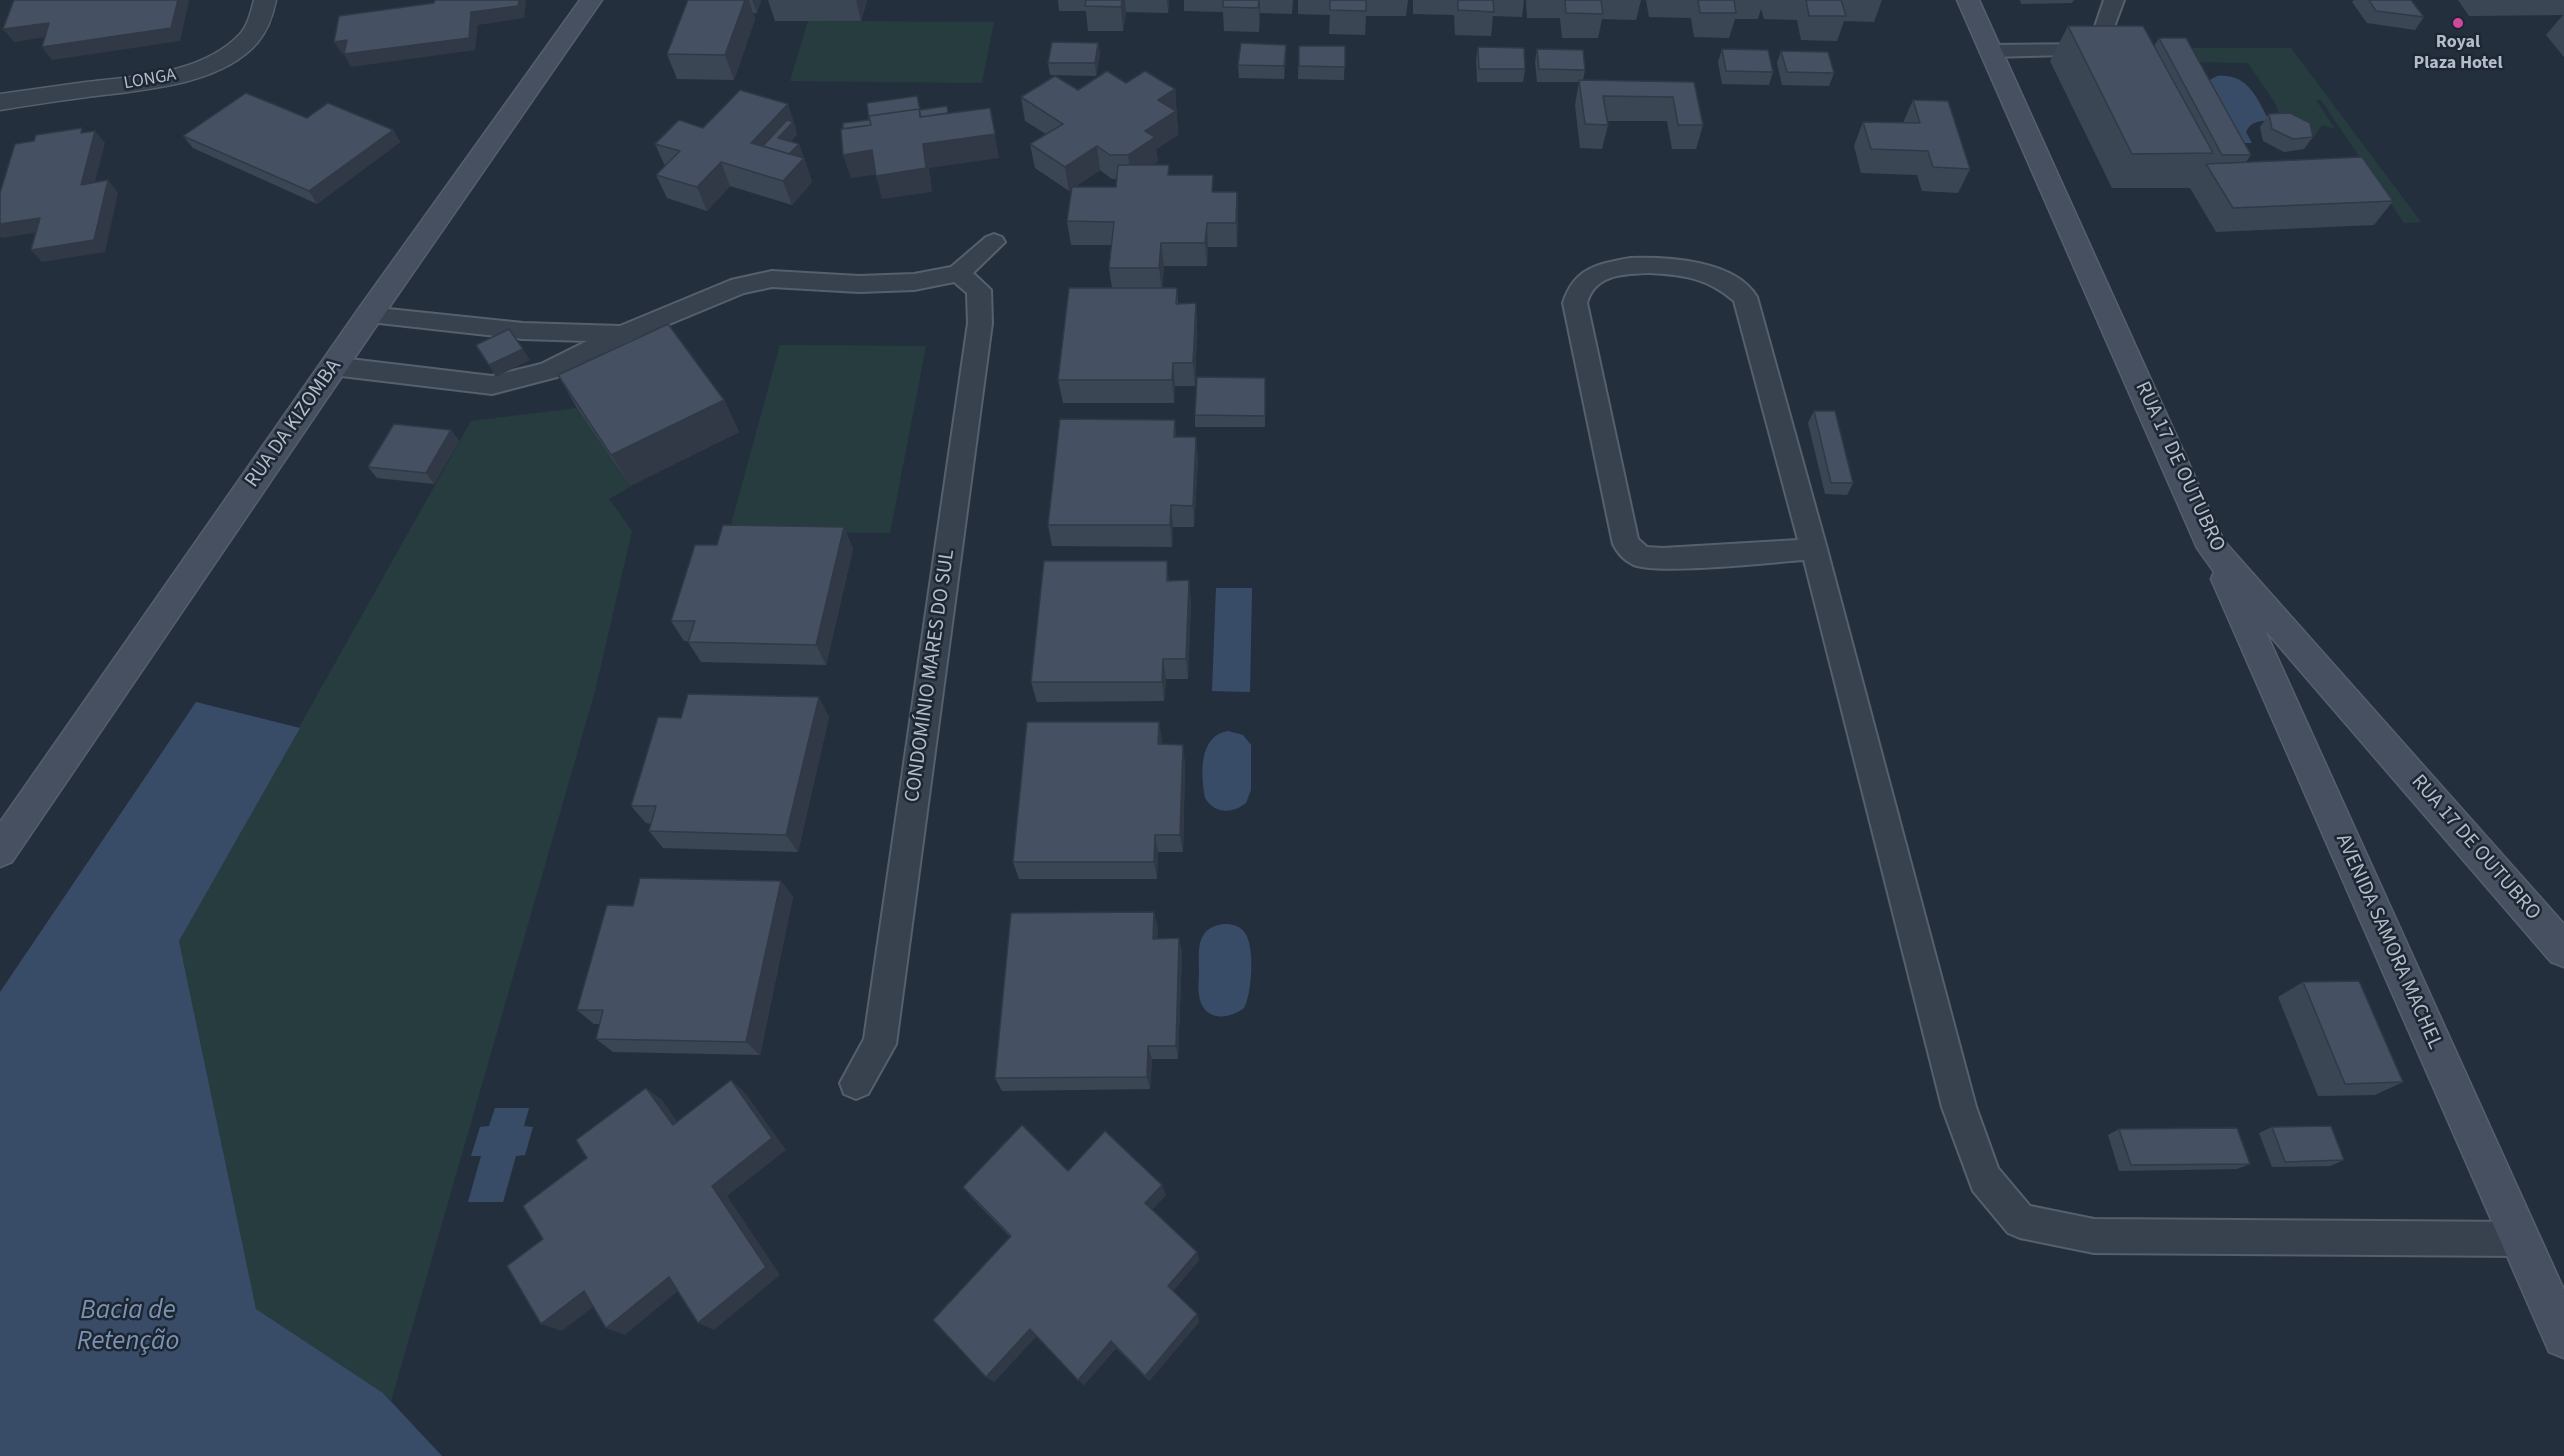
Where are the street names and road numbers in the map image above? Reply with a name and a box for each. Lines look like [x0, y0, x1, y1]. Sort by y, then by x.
street label: LONGA [122, 65, 178, 95]
street label: RUA DA KIZOMBA [240, 355, 348, 493]
street label: RUA 17 DE OUTUBRO [2129, 378, 2229, 556]
street label: CONDOMÍNIO MARES DO SUL [901, 548, 961, 804]
street label: RUA 17 DE OUTUBRO [2405, 770, 2545, 926]
street label: AVENIDA SAMORA MACHEL [2329, 830, 2447, 1054]

